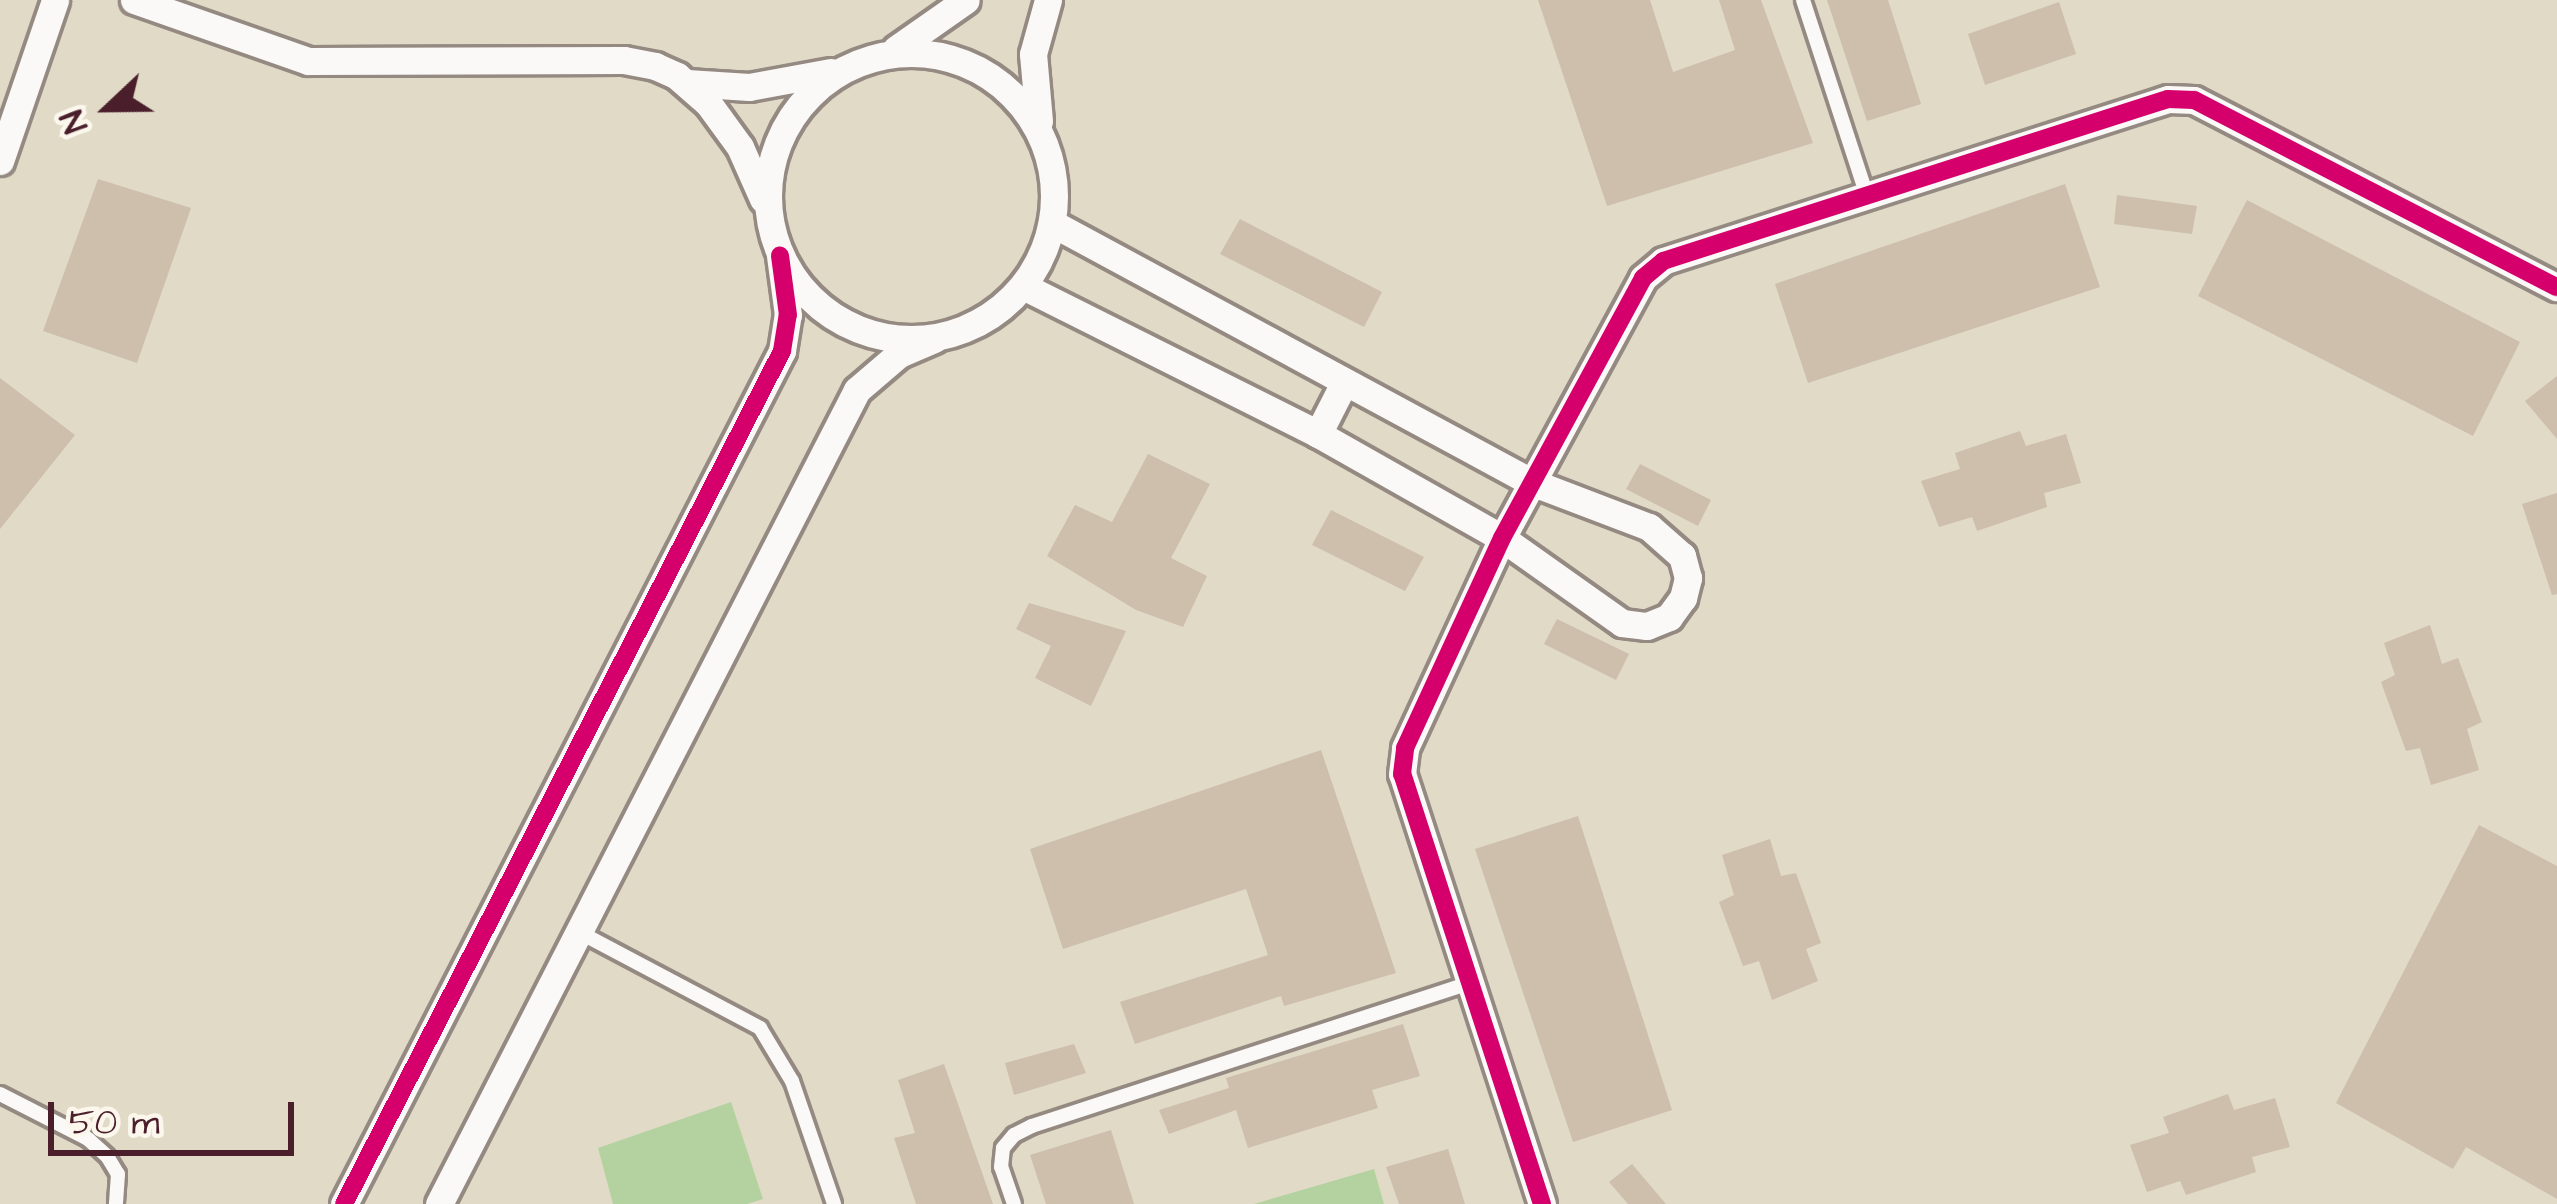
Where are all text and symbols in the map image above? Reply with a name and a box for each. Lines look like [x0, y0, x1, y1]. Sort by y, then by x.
north arrow [48, 48, 168, 168]
text: N [49, 103, 100, 140]
scale bar [54, 1078, 300, 1152]
text: 50 m [69, 1097, 160, 1148]

